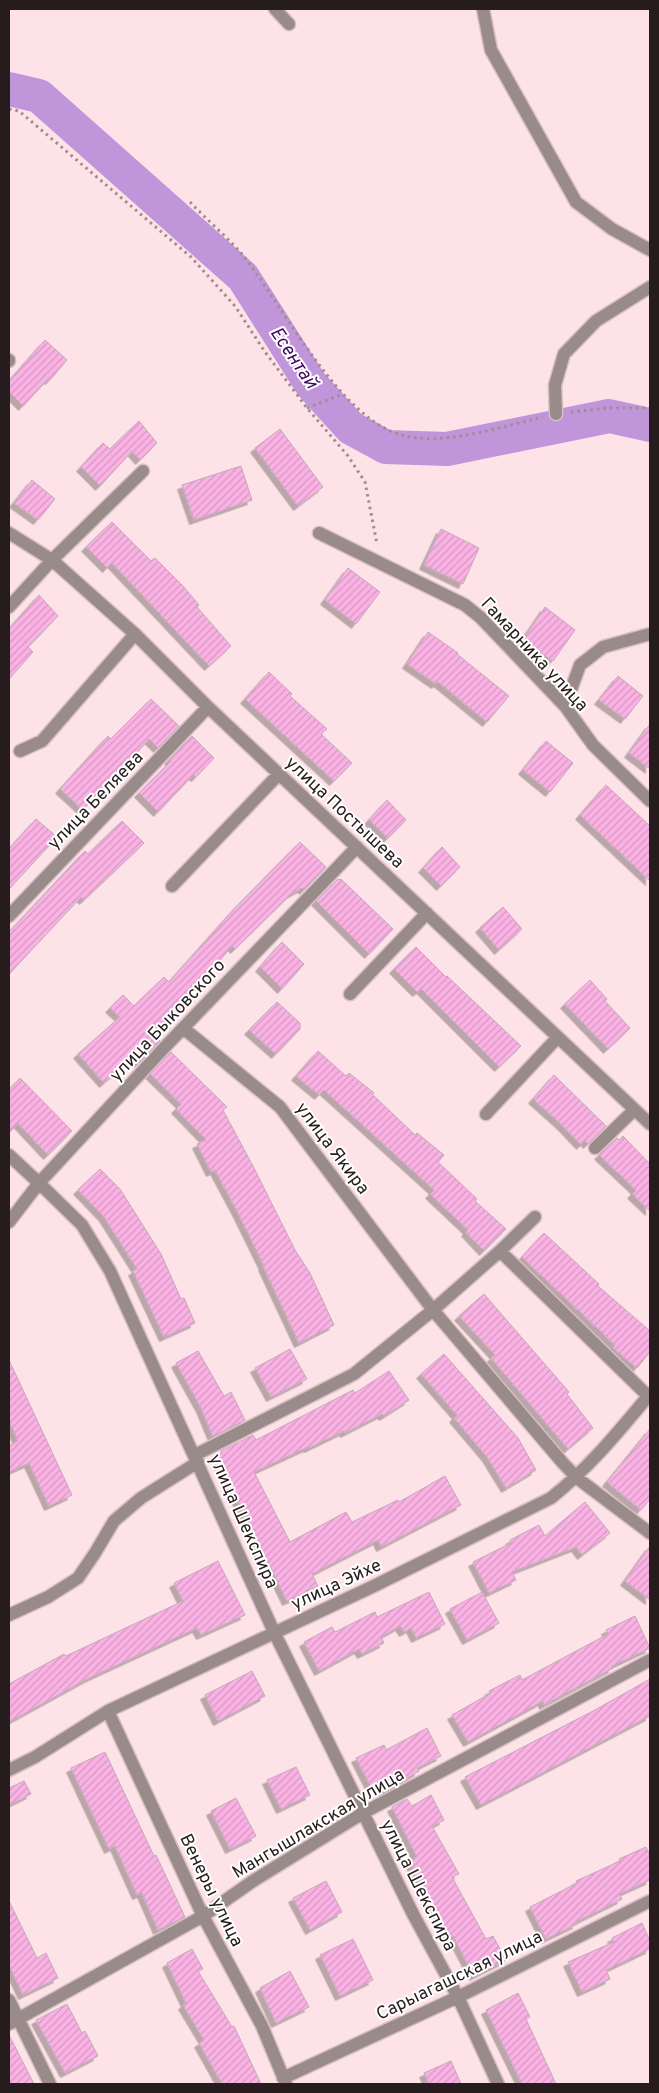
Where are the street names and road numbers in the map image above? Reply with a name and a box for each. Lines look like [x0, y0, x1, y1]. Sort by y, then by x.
street label: Гамарника улица [475, 593, 593, 717]
street label: улица Беляева [43, 747, 149, 855]
street label: улица Постышева [280, 752, 408, 874]
street label: улица Быковского [105, 955, 231, 1087]
street label: улица Якира [290, 1098, 374, 1200]
street label: улица Шекспира [203, 1451, 283, 1593]
street label: улица Эйхе [288, 1554, 385, 1616]
street label: Мангышлакская улица [229, 1764, 409, 1885]
street label: улица Шекспира [375, 1816, 461, 1955]
street label: Венеры улица [173, 1831, 248, 1951]
street label: Сарыагашская улица [373, 1926, 547, 2027]

